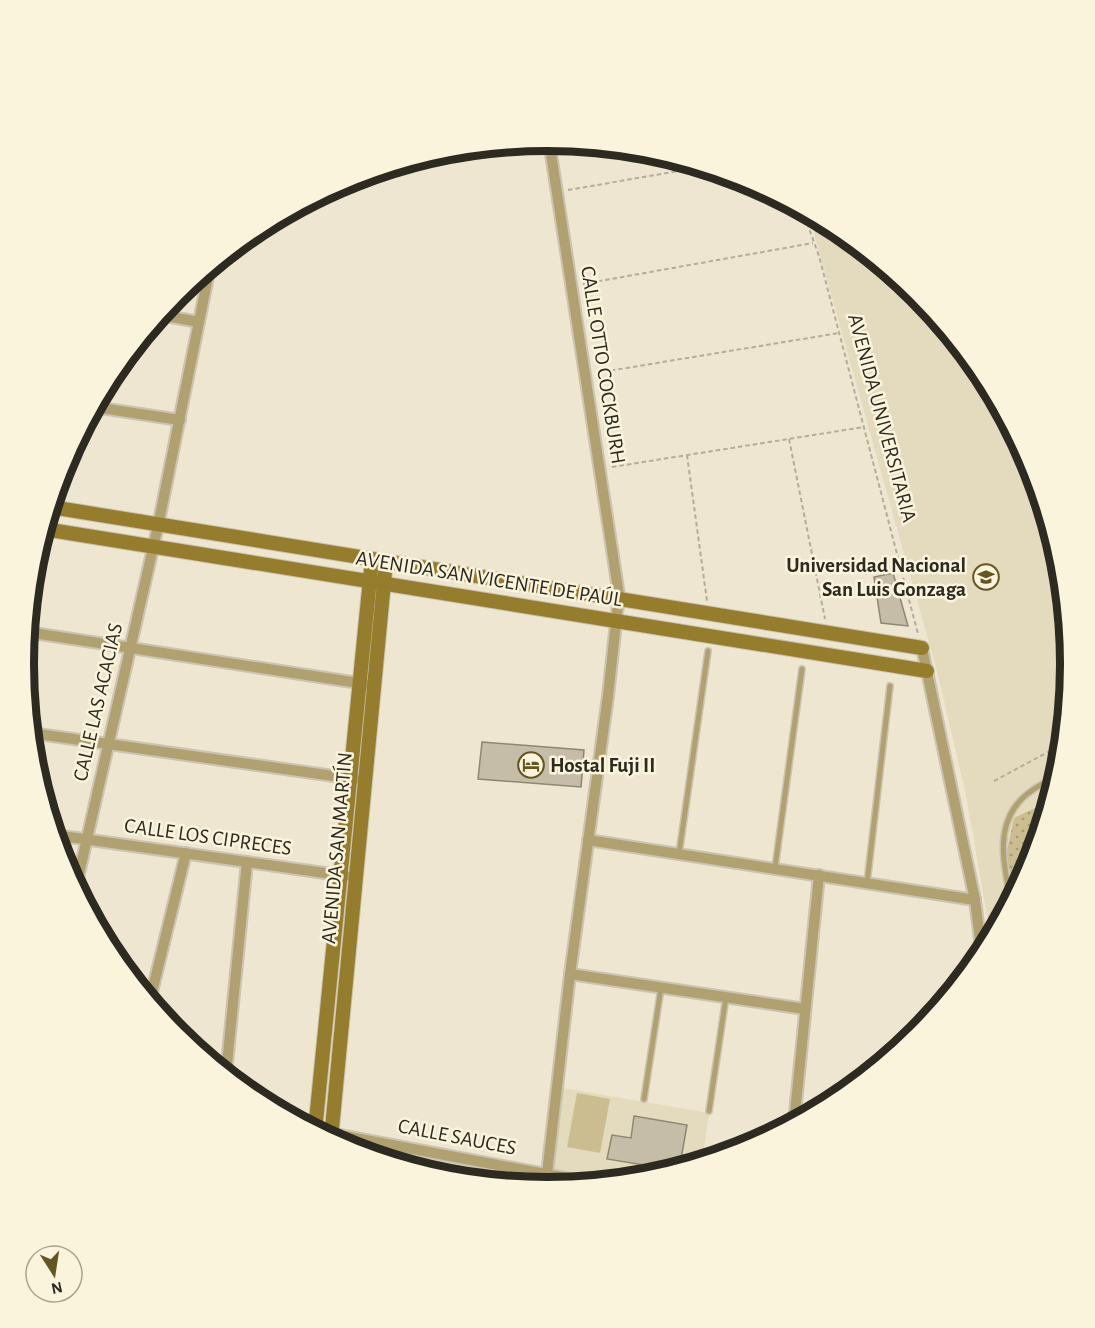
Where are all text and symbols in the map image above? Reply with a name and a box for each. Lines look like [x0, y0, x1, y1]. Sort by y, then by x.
street label: CALLE OTTO COCKBURH [577, 264, 629, 466]
street label: AVENIDA UNIVERSITARIA [844, 312, 920, 524]
street label: AVENIDA SAN VICENTE DE PAÚL [354, 546, 624, 610]
place label: Universidad Nacional San Luis Gonzaga [786, 555, 966, 600]
school or university icon: Universidad Nacional San Luis Gonzaga [971, 562, 1001, 592]
street label: CALLE LAS ACACIAS [70, 621, 126, 783]
hotel icon: Hostal Fuji II [516, 750, 546, 780]
street label: AVENIDA SAN MARTÍN [316, 751, 356, 945]
place label: Hostal Fuji II [550, 755, 655, 776]
street label: CALLE LOS CIPRECES [123, 815, 293, 859]
street label: CALLE SAUCES [396, 1115, 518, 1159]
north arrow [24, 1244, 84, 1304]
text: N [50, 1279, 64, 1297]

